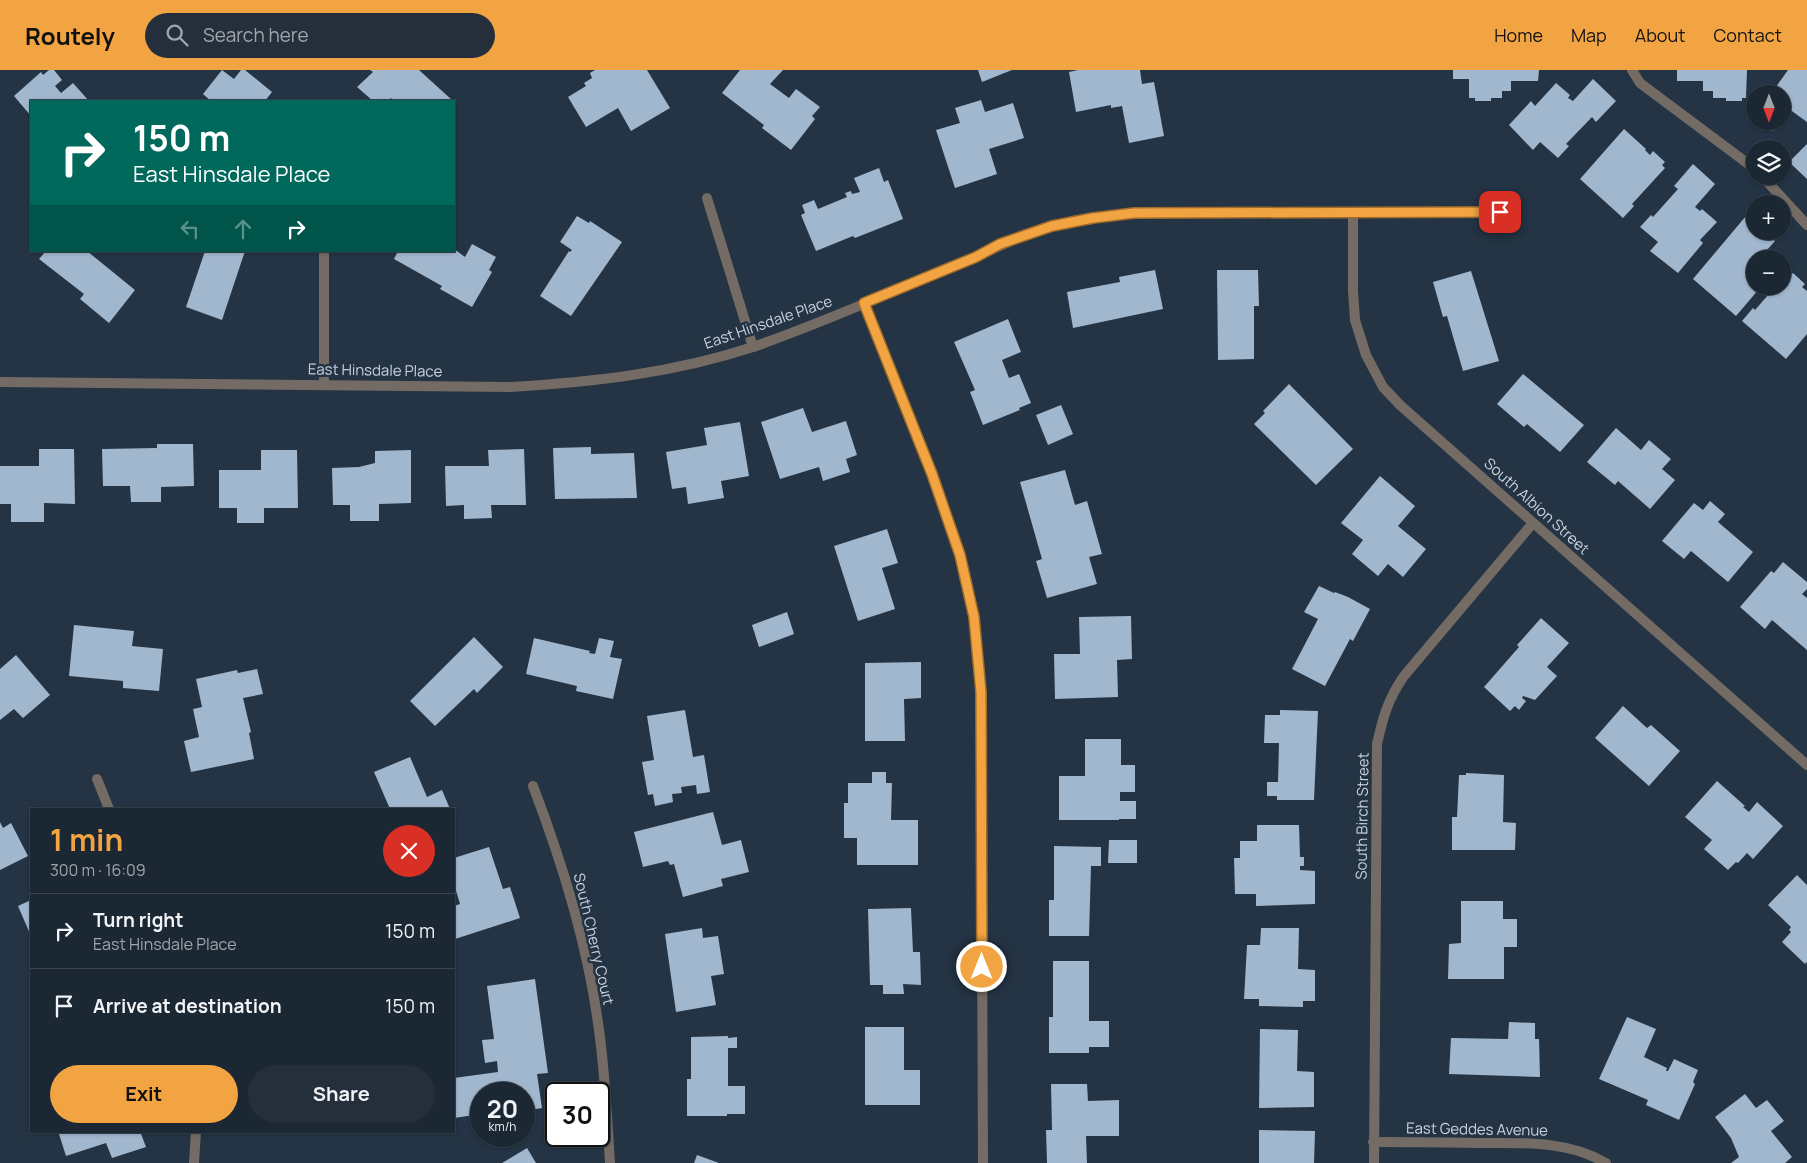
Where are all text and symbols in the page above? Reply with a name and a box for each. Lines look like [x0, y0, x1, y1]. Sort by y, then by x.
search box [145, 13, 495, 58]
text: Routely [25, 19, 115, 52]
icon: search [163, 21, 191, 49]
text: Search here [203, 22, 309, 48]
text: Home [1494, 23, 1543, 47]
text: Map [1571, 23, 1607, 47]
text: About [1635, 23, 1685, 47]
text: Contact [1713, 23, 1782, 47]
north arrow [1746, 85, 1791, 130]
map controls [1746, 85, 1791, 295]
text: 150 m [133, 114, 230, 162]
icon: right [50, 120, 115, 185]
button: layers [1746, 140, 1791, 185]
text: East Hinsdale Place [133, 159, 330, 189]
pin [1479, 191, 1521, 233]
button: + [1746, 195, 1791, 240]
icon: arrive [1486, 198, 1514, 226]
icon: left [176, 215, 204, 243]
icon: ahead [229, 215, 257, 243]
icon: right [282, 215, 310, 243]
button: − [1746, 250, 1791, 295]
street label: East Hinsdale Place [701, 290, 835, 354]
street label: East Hinsdale Place [308, 358, 443, 382]
street label: South Albion Street [1480, 453, 1594, 559]
street label: South Birch Street [1350, 752, 1374, 880]
text: 1 min [50, 819, 123, 860]
button: close [383, 825, 435, 877]
text: 300 m · 16:09 [50, 859, 146, 881]
street label: South Cherry Court [569, 871, 619, 1007]
text: Turn right [93, 907, 183, 933]
icon: right [50, 917, 78, 945]
text: 150 m [385, 918, 435, 944]
text: East Hinsdale Place [93, 933, 237, 955]
position arrow [955, 940, 1007, 992]
icon: arrive [50, 992, 78, 1020]
text: Arrive at destination [93, 993, 282, 1019]
text: 150 m [385, 993, 435, 1019]
button: Exit [50, 1065, 238, 1123]
button: Share [248, 1065, 435, 1123]
speed limit sign: 30 [545, 1082, 610, 1147]
text: 20 [487, 1091, 518, 1126]
street label: East Geddes Avenue [1406, 1117, 1548, 1141]
text: km/h [489, 1118, 516, 1135]

